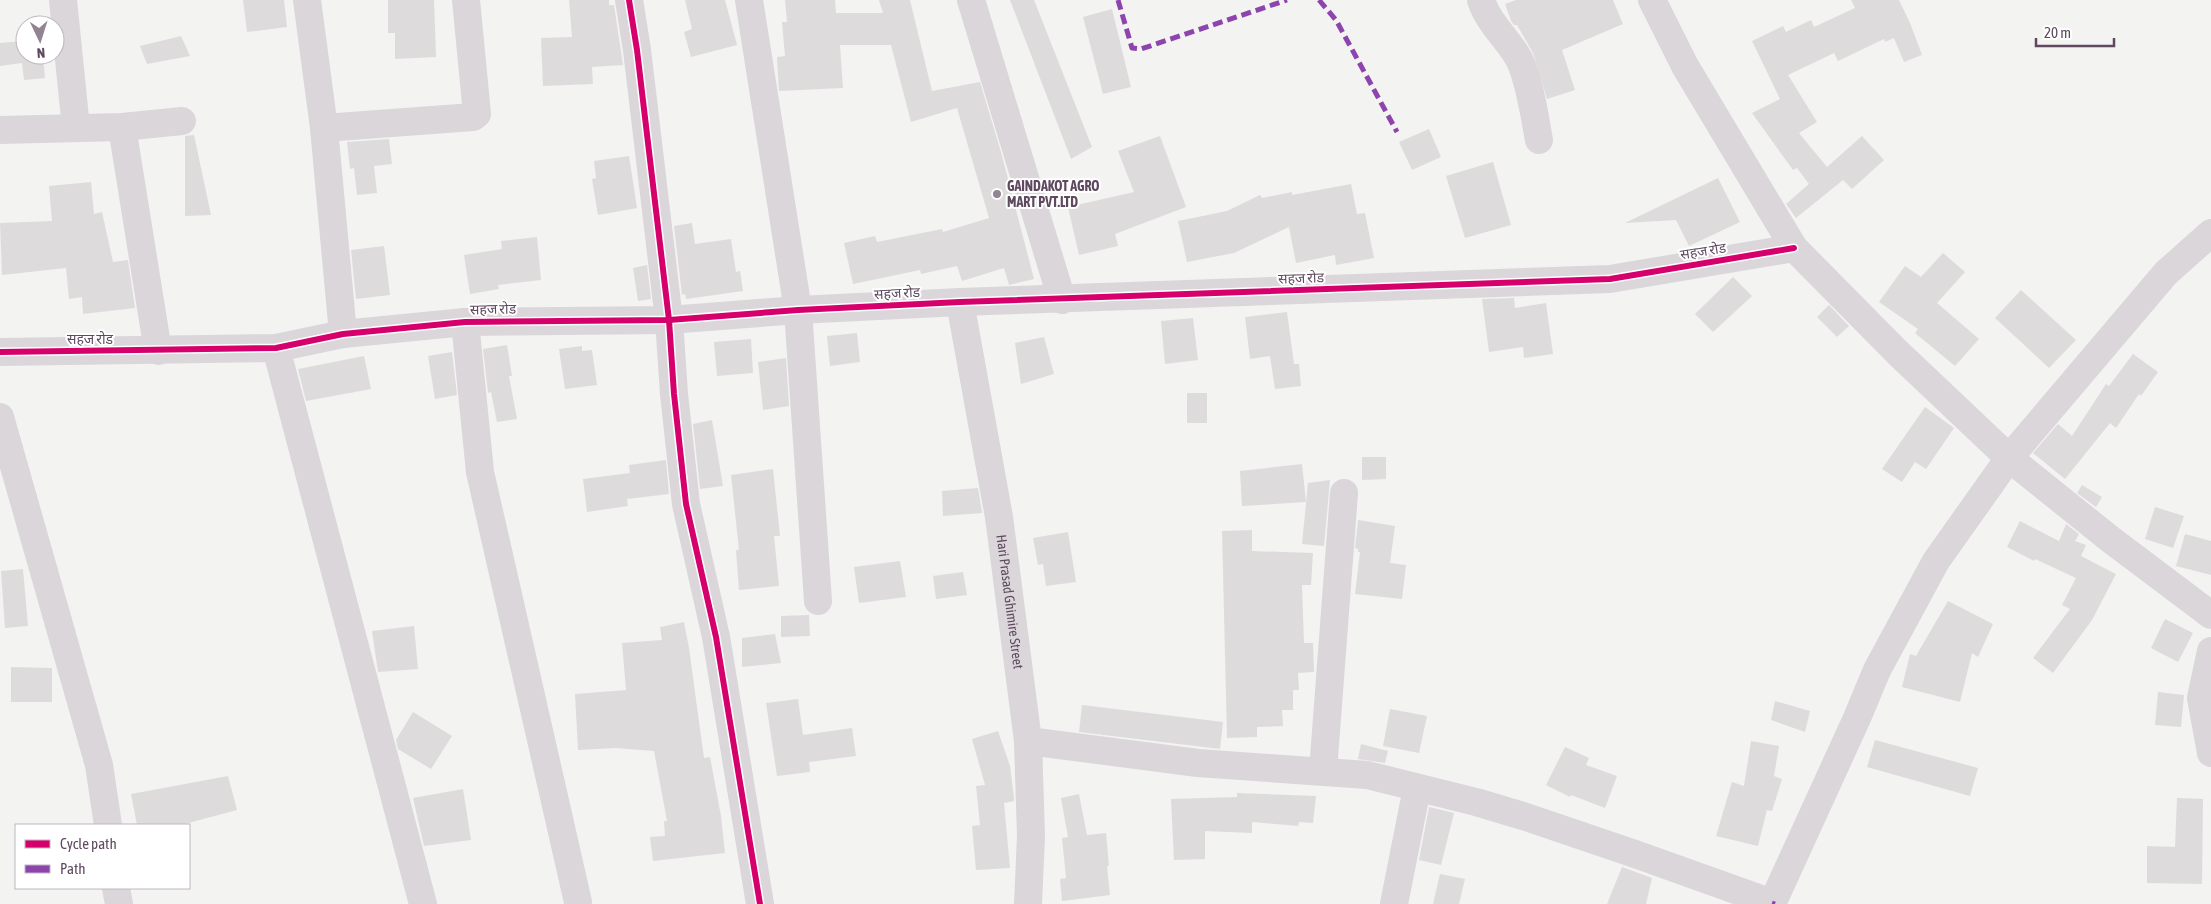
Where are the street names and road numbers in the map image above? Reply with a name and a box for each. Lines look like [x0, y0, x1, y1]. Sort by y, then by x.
street label: सहज रोड [1679, 239, 1727, 263]
street label: सहज रोड [1278, 269, 1325, 287]
street label: सहज रोड [874, 284, 921, 302]
street label: सहज रोड [470, 301, 517, 317]
street label: सहज रोड [67, 331, 114, 347]
street label: Hari Prasad Ghimire Street [993, 534, 1027, 670]

